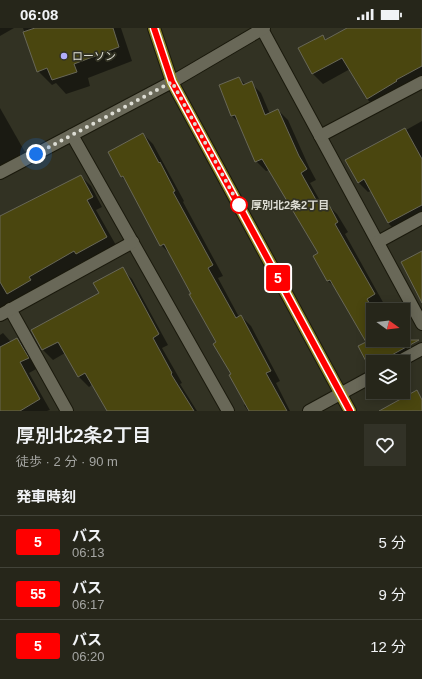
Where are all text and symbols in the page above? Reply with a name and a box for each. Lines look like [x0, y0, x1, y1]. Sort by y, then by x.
text: 06:08 [20, 6, 58, 23]
place label: ローソン [72, 50, 116, 62]
marker: ローソン [59, 51, 69, 61]
your location [26, 144, 46, 164]
marker: 厚別北2条2丁目 [230, 196, 248, 214]
place label: 厚別北2条2丁目 [251, 199, 329, 211]
line badge: 5 [265, 265, 291, 291]
text: 5 [274, 270, 282, 286]
north arrow [366, 303, 410, 347]
map controls [366, 303, 410, 399]
button: layers [366, 355, 410, 399]
button: heart [364, 424, 406, 466]
text: 厚別北2条2丁目 [16, 425, 151, 446]
text: 徒歩 · 2 分 · 90 m [16, 454, 118, 469]
text: 発車時刻 [16, 488, 76, 505]
text: バス [72, 527, 102, 544]
text: 5 [34, 534, 42, 550]
text: 5 分 [378, 534, 406, 551]
text: 06:13 [72, 545, 105, 560]
text: バス [72, 579, 102, 596]
text: 55 [30, 586, 46, 602]
text: 9 分 [378, 586, 406, 603]
text: 06:17 [72, 597, 105, 612]
text: バス [72, 631, 102, 648]
text: 5 [34, 638, 42, 654]
text: 12 分 [370, 638, 406, 655]
text: 06:20 [72, 649, 105, 664]

